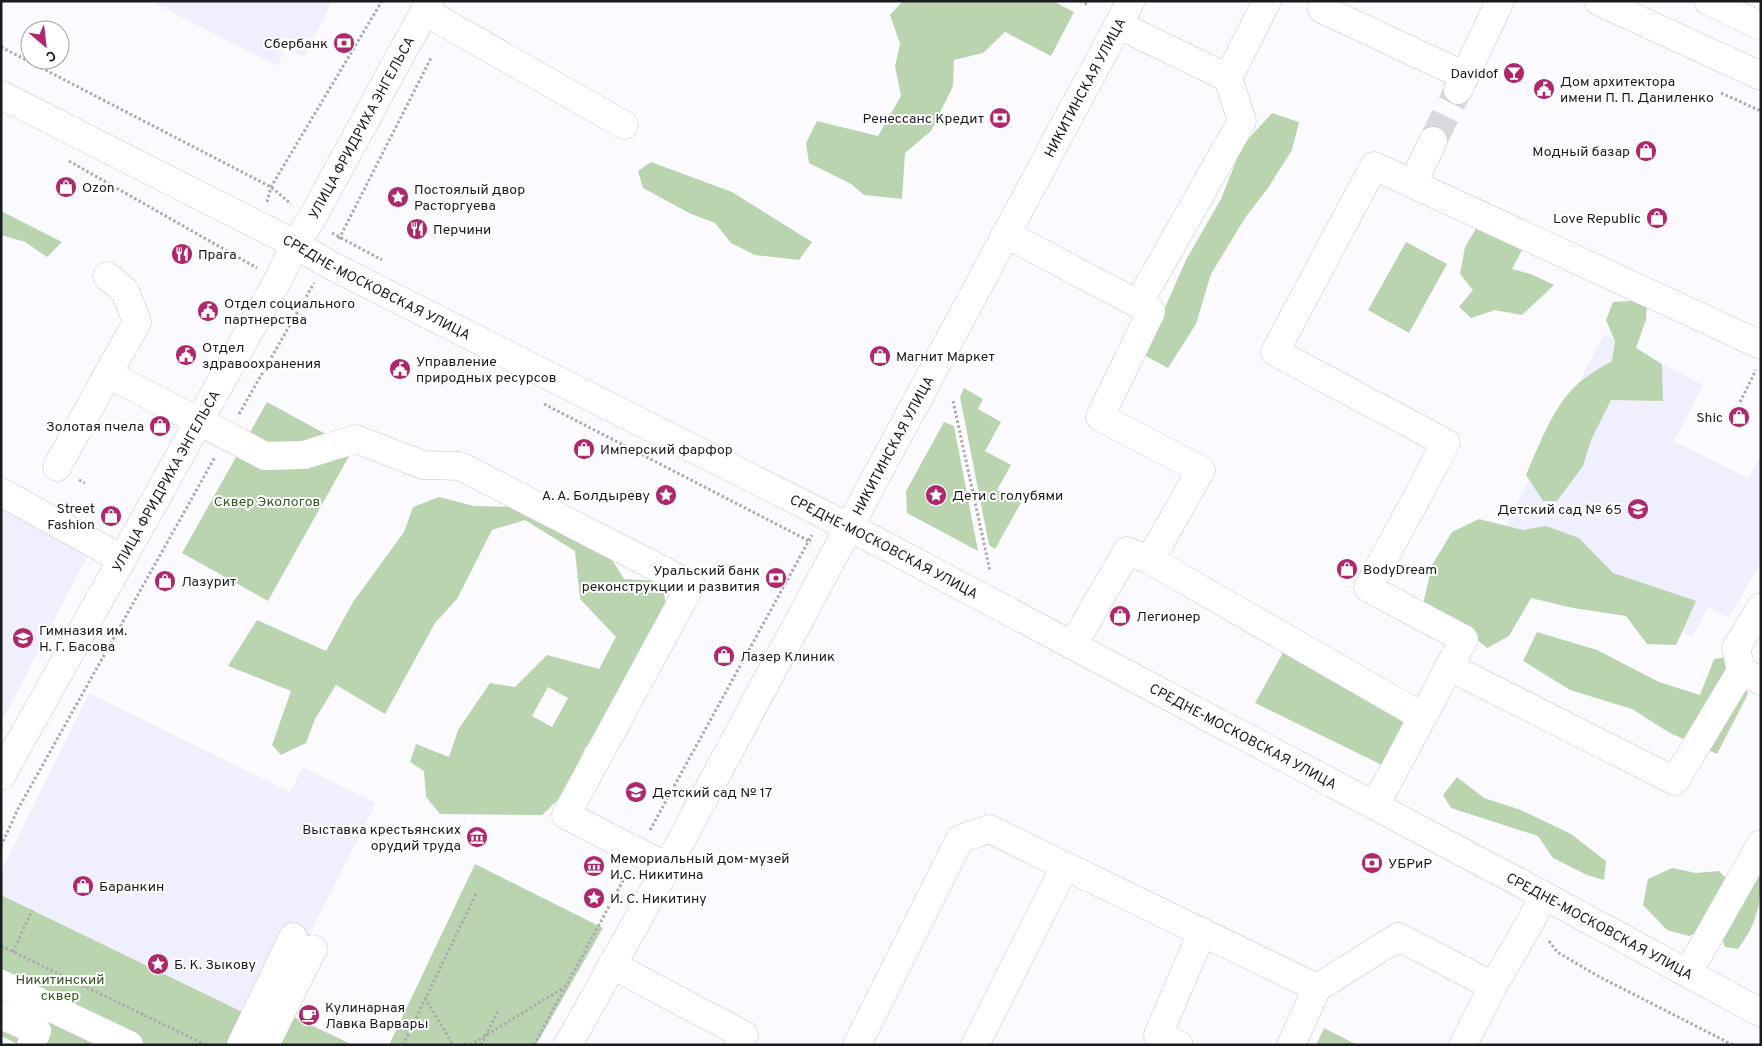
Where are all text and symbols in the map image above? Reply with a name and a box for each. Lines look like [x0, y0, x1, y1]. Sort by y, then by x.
street label: НИКИТИНСКАЯ УЛИЦА [1042, 15, 1130, 161]
north arrow [20, 20, 70, 70]
bank icon: Сбербанк [332, 31, 356, 55]
street label: УЛИЦА ФРИДРИХА ЭНГЕЛЬСА [306, 34, 419, 223]
place label: Сбербанк [264, 36, 328, 53]
text: С [42, 46, 58, 65]
bar icon: Davidof [1502, 61, 1526, 85]
place label: Davidof [1450, 66, 1498, 83]
place label: Дом архитектора имени П. П. Даниленко [1560, 74, 1714, 107]
public building icon: Дом архитектора имени П. П. Даниленко [1532, 77, 1556, 101]
bank icon: Ренессанс Кредит [988, 106, 1012, 130]
place label: Ренессанс Кредит [862, 111, 984, 128]
shop icon: Модный базар [1634, 139, 1658, 163]
place label: Модный базар [1532, 144, 1630, 161]
shop icon: Ozon [54, 175, 78, 199]
place label: Ozon [82, 180, 115, 197]
place label: Постоялый двор Расторгуева [414, 182, 525, 215]
place icon: Постоялый двор Расторгуева [386, 185, 410, 209]
shop icon: Love Republic [1645, 206, 1669, 230]
place label: Love Republic [1553, 211, 1641, 228]
restaurant icon: Перчини [405, 217, 429, 241]
place label: Перчини [433, 222, 491, 239]
street label: СРЕДНЕ-МОСКОВСКАЯ УЛИЦА [279, 232, 473, 345]
restaurant icon: Прага [170, 242, 194, 266]
place label: Прага [198, 247, 237, 264]
place label: Отдел социального партнерства [224, 296, 355, 329]
public building icon: Отдел социального партнерства [196, 299, 220, 323]
place label: Отдел здравоохранения [202, 340, 321, 373]
public building icon: Отдел здравоохранения [174, 343, 198, 367]
shop icon: Магнит Маркет [868, 344, 892, 368]
place label: Магнит Маркет [896, 349, 995, 366]
place label: Управление природных ресурсов [416, 354, 556, 387]
public building icon: Управление природных ресурсов [388, 357, 412, 381]
street label: НИКИТИНСКАЯ УЛИЦА [850, 373, 939, 519]
street label: УЛИЦА ФРИДРИХА ЭНГЕЛЬСА [110, 388, 225, 575]
shop icon: Shic [1727, 405, 1751, 429]
place label: Shic [1696, 410, 1723, 427]
shop icon: Золотая пчела [148, 414, 172, 438]
place label: Золотая пчела [46, 419, 144, 436]
shop icon: Имперский фарфор [572, 437, 596, 461]
place label: Имперский фарфор [600, 442, 733, 459]
place icon: А. А. Болдыреву [654, 483, 678, 507]
place icon: Дети с голубями [924, 483, 948, 507]
place label: А. А. Болдыреву [542, 488, 650, 505]
place label: Дети с голубями [952, 488, 1063, 505]
street label: СРЕДНЕ-МОСКОВСКАЯ УЛИЦА [787, 492, 981, 604]
park label: Сквер Экологов [214, 494, 320, 511]
school or university icon: Детский сад № 65 [1626, 497, 1650, 521]
place label: Street Fashion [47, 501, 95, 534]
place label: Детский сад № 65 [1497, 502, 1622, 519]
shop icon: Street Fashion [99, 504, 123, 528]
shop icon: BodyDream [1335, 557, 1359, 581]
place label: BodyDream [1363, 562, 1437, 579]
place label: Уральский банк реконструкции и развития [582, 563, 760, 596]
bank icon: Уральский банк реконструкции и развития [764, 566, 788, 590]
shop icon: Лазурит [153, 569, 177, 593]
place label: Лазурит [181, 574, 236, 591]
shop icon: Легионер [1108, 604, 1132, 628]
place label: Легионер [1136, 609, 1201, 626]
place label: Гимназия им. Н. Г. Басова [39, 623, 127, 656]
school or university icon: Гимназия им. Н. Г. Басова [11, 626, 35, 650]
shop icon: Лазер Клиник [712, 644, 736, 668]
place label: Лазер Клиник [740, 649, 835, 666]
street label: СРЕДНЕ-МОСКОВСКАЯ УЛИЦА [1146, 681, 1339, 794]
school or university icon: Детский сад № 17 [624, 780, 648, 804]
place label: Детский сад № 17 [652, 785, 772, 802]
place label: Выставка крестьянских орудий труда [302, 822, 461, 855]
museum icon: Выставка крестьянских орудий труда [465, 825, 489, 849]
place label: Мемориальный дом-музей И.С. Никитина [610, 851, 790, 884]
bank icon: УБРиР [1360, 851, 1384, 875]
museum icon: Мемориальный дом-музей И.С. Никитина [582, 854, 606, 878]
place label: УБРиР [1388, 856, 1432, 873]
street label: СРЕДНЕ-МОСКОВСКАЯ УЛИЦА [1503, 870, 1695, 985]
shop icon: Баранкин [71, 874, 95, 898]
place label: Баранкин [99, 879, 164, 896]
place icon: И. С. Никитину [582, 886, 606, 910]
place label: И. С. Никитину [610, 891, 707, 908]
place icon: Б. К. Зыкову [146, 952, 170, 976]
place label: Б. К. Зыкову [174, 957, 256, 974]
park label: Никитинский сквер [15, 972, 105, 1005]
place label: Кулинарная Лавка Варвары [325, 1000, 428, 1033]
cafe icon: Кулинарная Лавка Варвары [297, 1003, 321, 1027]

